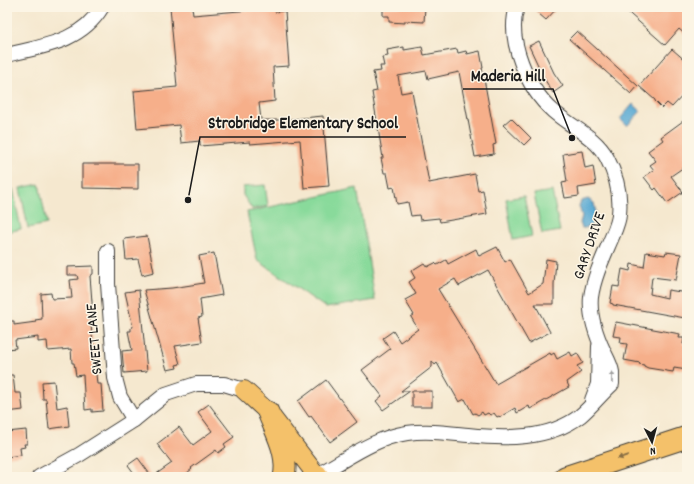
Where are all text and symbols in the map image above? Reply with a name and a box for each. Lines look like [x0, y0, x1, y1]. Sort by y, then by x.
callout: Maderia Hill [463, 60, 553, 89]
text: Maderia Hill [471, 66, 546, 90]
callout: Strobridge Elementary School [200, 108, 406, 137]
text: Strobridge Elementary School [208, 113, 399, 137]
street label: GARY DRIVE [568, 208, 613, 283]
street label: SWEET LANE [80, 302, 110, 376]
one-way arrow [608, 371, 615, 383]
north arrow [632, 422, 672, 462]
text: N [649, 442, 656, 458]
one-way arrow [617, 454, 629, 460]

